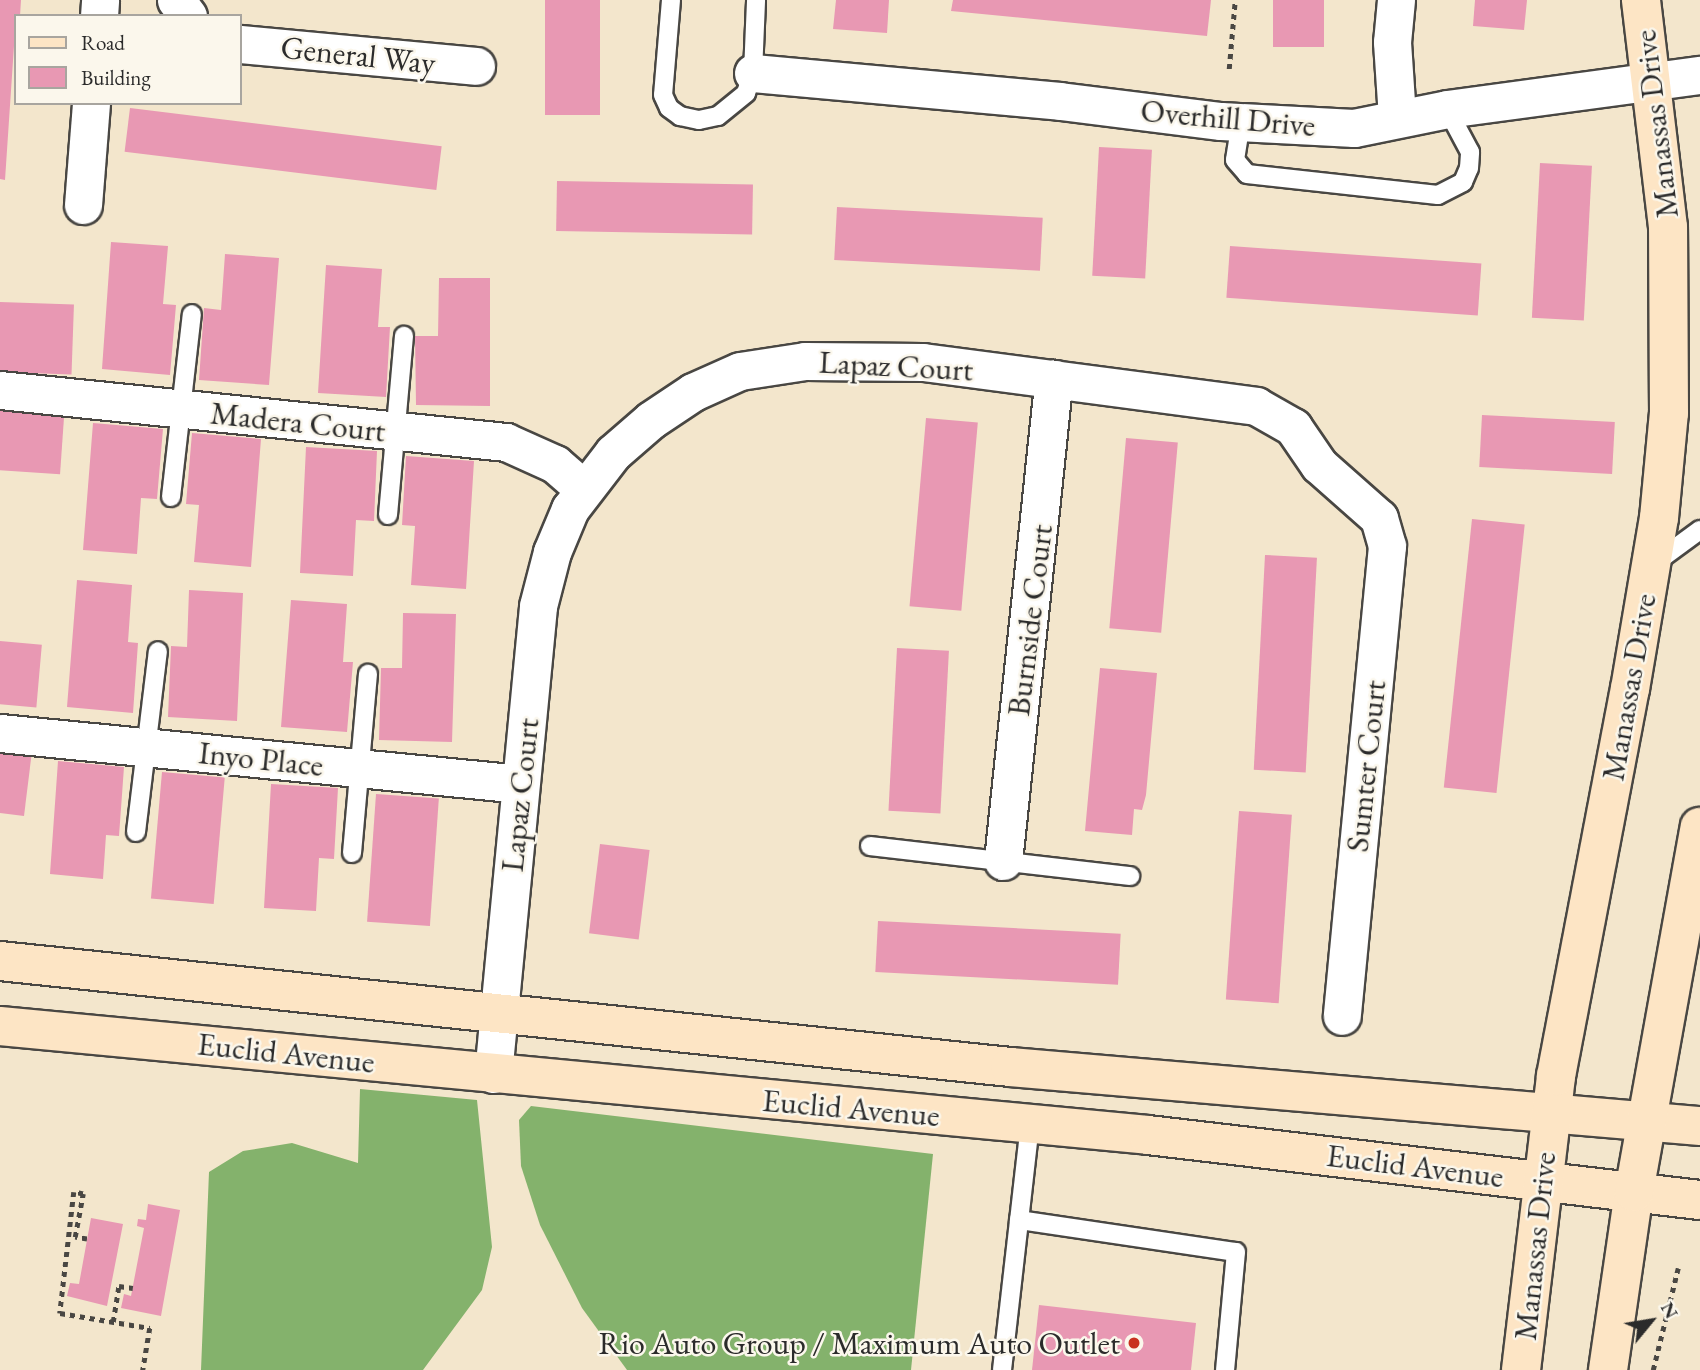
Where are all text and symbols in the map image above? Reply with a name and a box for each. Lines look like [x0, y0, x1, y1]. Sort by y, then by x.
legend [14, 14, 242, 105]
street label: General Way [279, 28, 437, 82]
street label: Manassas Drive [1625, 28, 1687, 220]
text: Road [81, 29, 125, 56]
text: Building [81, 64, 151, 91]
street label: Overhill Drive [1139, 91, 1317, 145]
street label: Lapaz Court [818, 343, 974, 389]
street label: Madera Court [209, 394, 387, 450]
street label: Burnside Court [999, 522, 1061, 718]
street label: Manassas Drive [1594, 591, 1664, 783]
street label: Sumter Court [1338, 678, 1394, 854]
street label: Lapaz Court [493, 716, 547, 874]
street label: Inyo Place [197, 733, 325, 785]
street label: Euclid Avenue [196, 1025, 376, 1081]
street label: Euclid Avenue [761, 1081, 941, 1135]
street label: Euclid Avenue [1324, 1136, 1506, 1196]
street label: Manassas Drive [1506, 1150, 1564, 1342]
north arrow [1616, 1286, 1686, 1356]
text: N [1655, 1297, 1684, 1323]
place label: Rio Auto Group / Maximum Auto Outlet [598, 1324, 1120, 1362]
marker: Rio Auto Group / Maximum Auto Outlet [1126, 1335, 1142, 1351]

